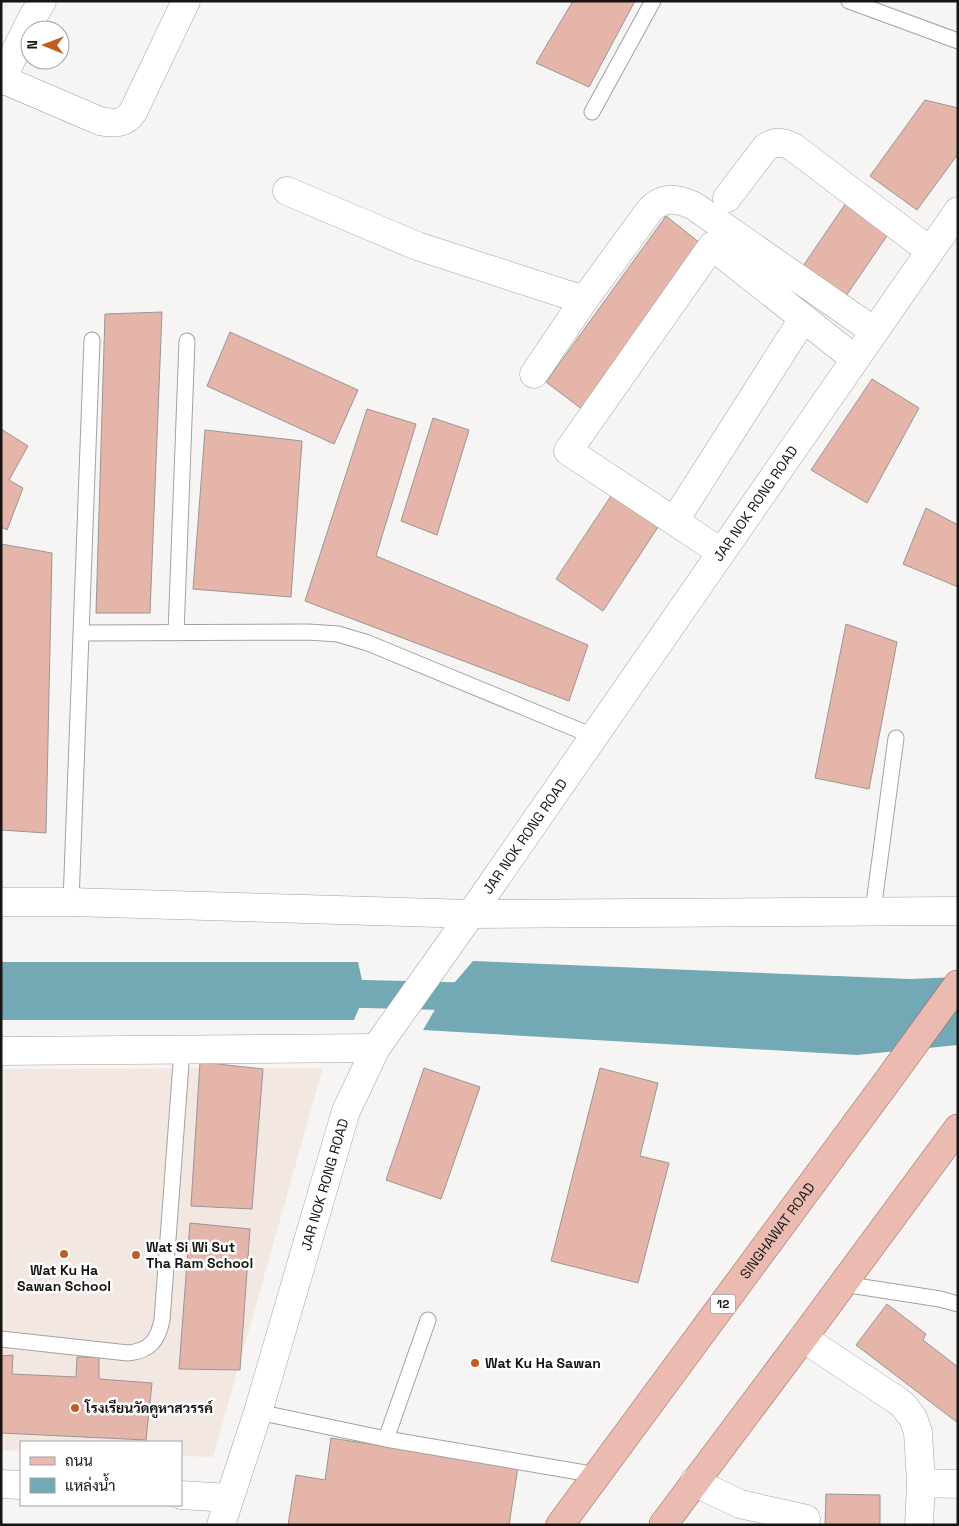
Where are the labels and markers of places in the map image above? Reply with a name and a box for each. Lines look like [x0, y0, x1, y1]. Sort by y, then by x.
place label: Wat Si Wi Sut Tha Ram School [146, 1238, 253, 1272]
marker: Wat Ku Ha Sawan School [58, 1248, 70, 1260]
marker: Wat Si Wi Sut Tha Ram School [130, 1249, 142, 1261]
place label: Wat Ku Ha Sawan School [17, 1261, 111, 1295]
place label: Wat Ku Ha Sawan [485, 1354, 601, 1372]
marker: Wat Ku Ha Sawan [469, 1357, 481, 1369]
place label: โรงเรียนวัดคูหาสวรรค์ [84, 1399, 214, 1419]
marker: โรงเรียนวัดคูหาสวรรค์ [69, 1402, 81, 1414]

